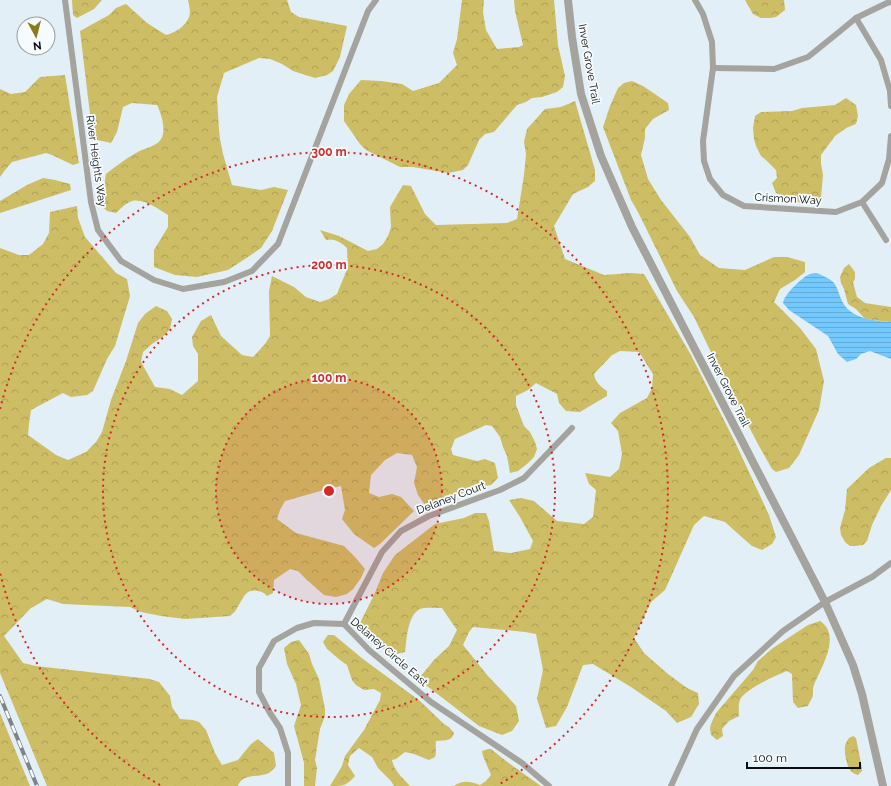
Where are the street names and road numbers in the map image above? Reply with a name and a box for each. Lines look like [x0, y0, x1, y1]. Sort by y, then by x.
street label: Inver Grove Trail [576, 23, 602, 105]
street label: River Heights Way [83, 114, 109, 208]
street label: Crismon Way [754, 191, 822, 207]
street label: Inver Grove Trail [704, 351, 752, 429]
street label: Delaney Court [415, 479, 488, 517]
street label: Delaney Circle East [348, 615, 431, 689]

